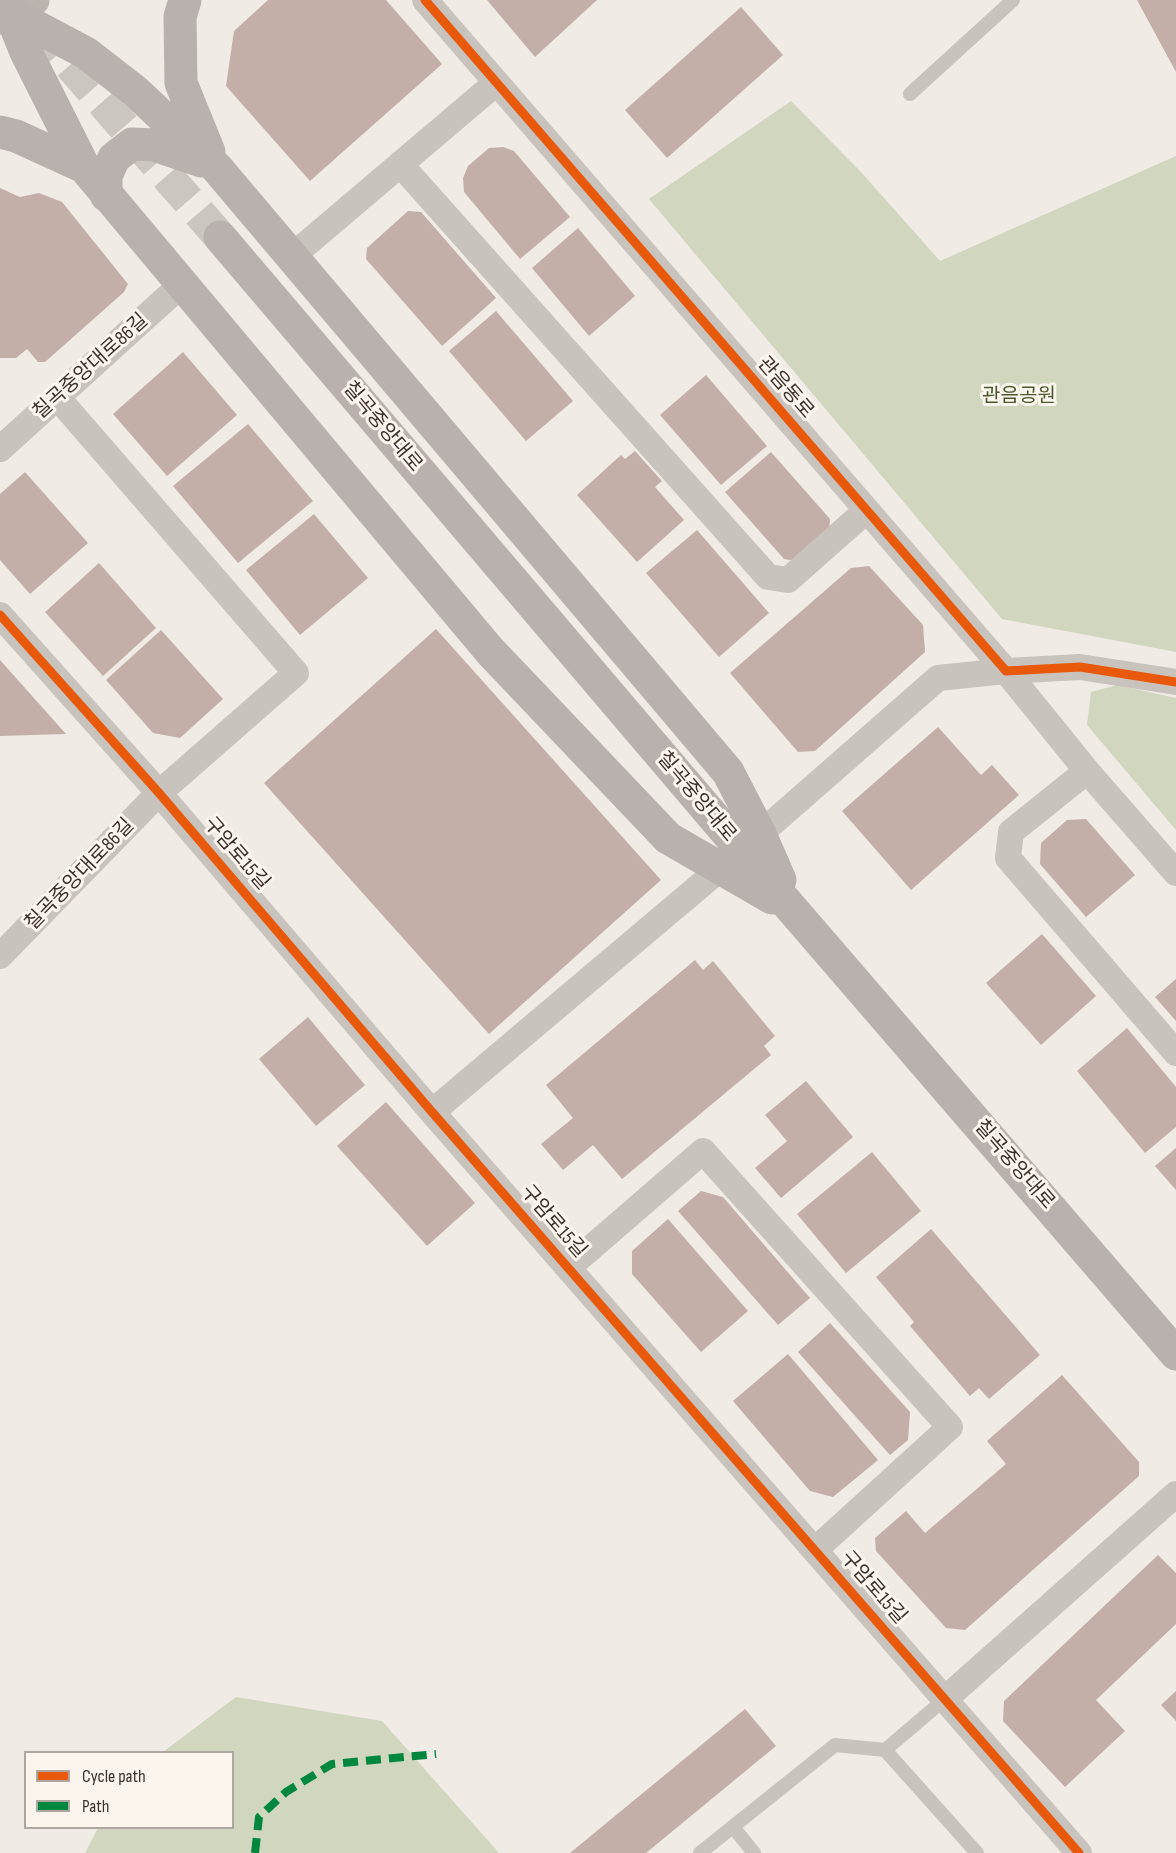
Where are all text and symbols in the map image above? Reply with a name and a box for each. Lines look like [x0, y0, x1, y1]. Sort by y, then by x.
street label: 칠곡중앙대로86길 [29, 309, 153, 425]
street label: 관음동로 [752, 352, 818, 424]
street label: 칠곡중앙대로 [337, 377, 427, 477]
park label: 관음공원 [982, 385, 1056, 409]
street label: 칠곡중앙대로 [651, 747, 741, 847]
street label: 구암로15길 [198, 813, 274, 895]
street label: 칠곡중앙대로86길 [21, 814, 139, 936]
street label: 칠곡중앙대로 [969, 1115, 1059, 1215]
street label: 구암로15길 [515, 1181, 591, 1263]
street label: 구암로15길 [835, 1547, 911, 1629]
legend [24, 1751, 234, 1829]
text: Cycle path [82, 1766, 146, 1787]
text: Path [82, 1796, 110, 1817]

